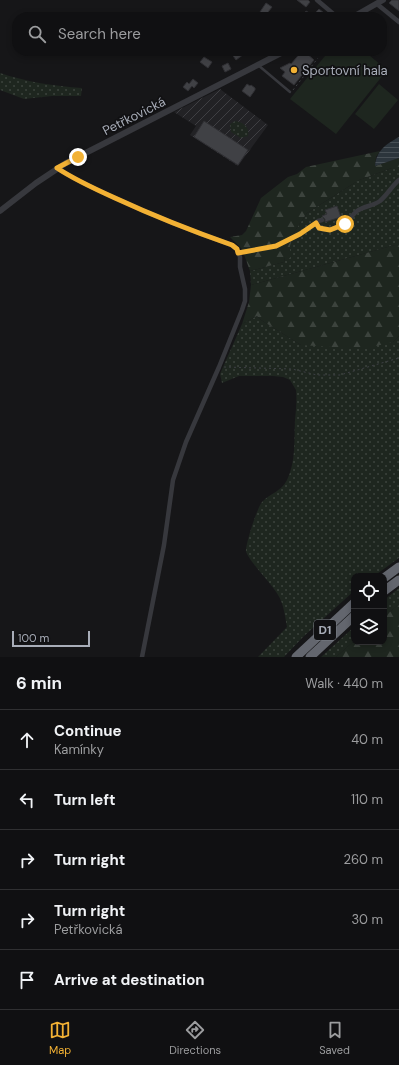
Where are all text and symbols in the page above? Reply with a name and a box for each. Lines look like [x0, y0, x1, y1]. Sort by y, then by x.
search box [12, 12, 387, 56]
icon: search [26, 23, 48, 45]
text: Search here [58, 24, 141, 44]
place label: Sportovní hala [302, 62, 388, 79]
marker: Sportovní hala [289, 65, 299, 75]
street label: Petřkovická [100, 93, 168, 139]
route end [69, 148, 87, 166]
route start [336, 215, 354, 233]
map controls [351, 573, 387, 645]
button: locate [351, 573, 387, 609]
button: layers [351, 609, 387, 645]
road number: D1 [314, 620, 336, 640]
scale bar [12, 629, 90, 648]
text: 100 m [18, 631, 49, 645]
text: 6 min [16, 672, 62, 694]
text: Walk · 440 m [305, 675, 383, 692]
text: Continue [54, 721, 122, 741]
icon: ahead [16, 729, 38, 751]
text: 40 m [351, 731, 383, 748]
text: Kamínky [54, 741, 104, 758]
icon: left [16, 789, 38, 811]
text: Turn left [54, 790, 115, 810]
text: 110 m [351, 791, 383, 808]
icon: right [16, 849, 38, 871]
text: Turn right [54, 850, 125, 870]
text: 260 m [343, 851, 383, 868]
text: Turn right [54, 901, 125, 921]
icon: right [16, 909, 38, 931]
text: 30 m [351, 911, 383, 928]
text: Petřkovická [54, 921, 123, 938]
icon: arrive [16, 969, 38, 991]
text: Arrive at destination [54, 970, 205, 990]
tab: Map [49, 1019, 71, 1057]
tab: Directions [169, 1019, 221, 1057]
tab: Saved [319, 1019, 350, 1057]

